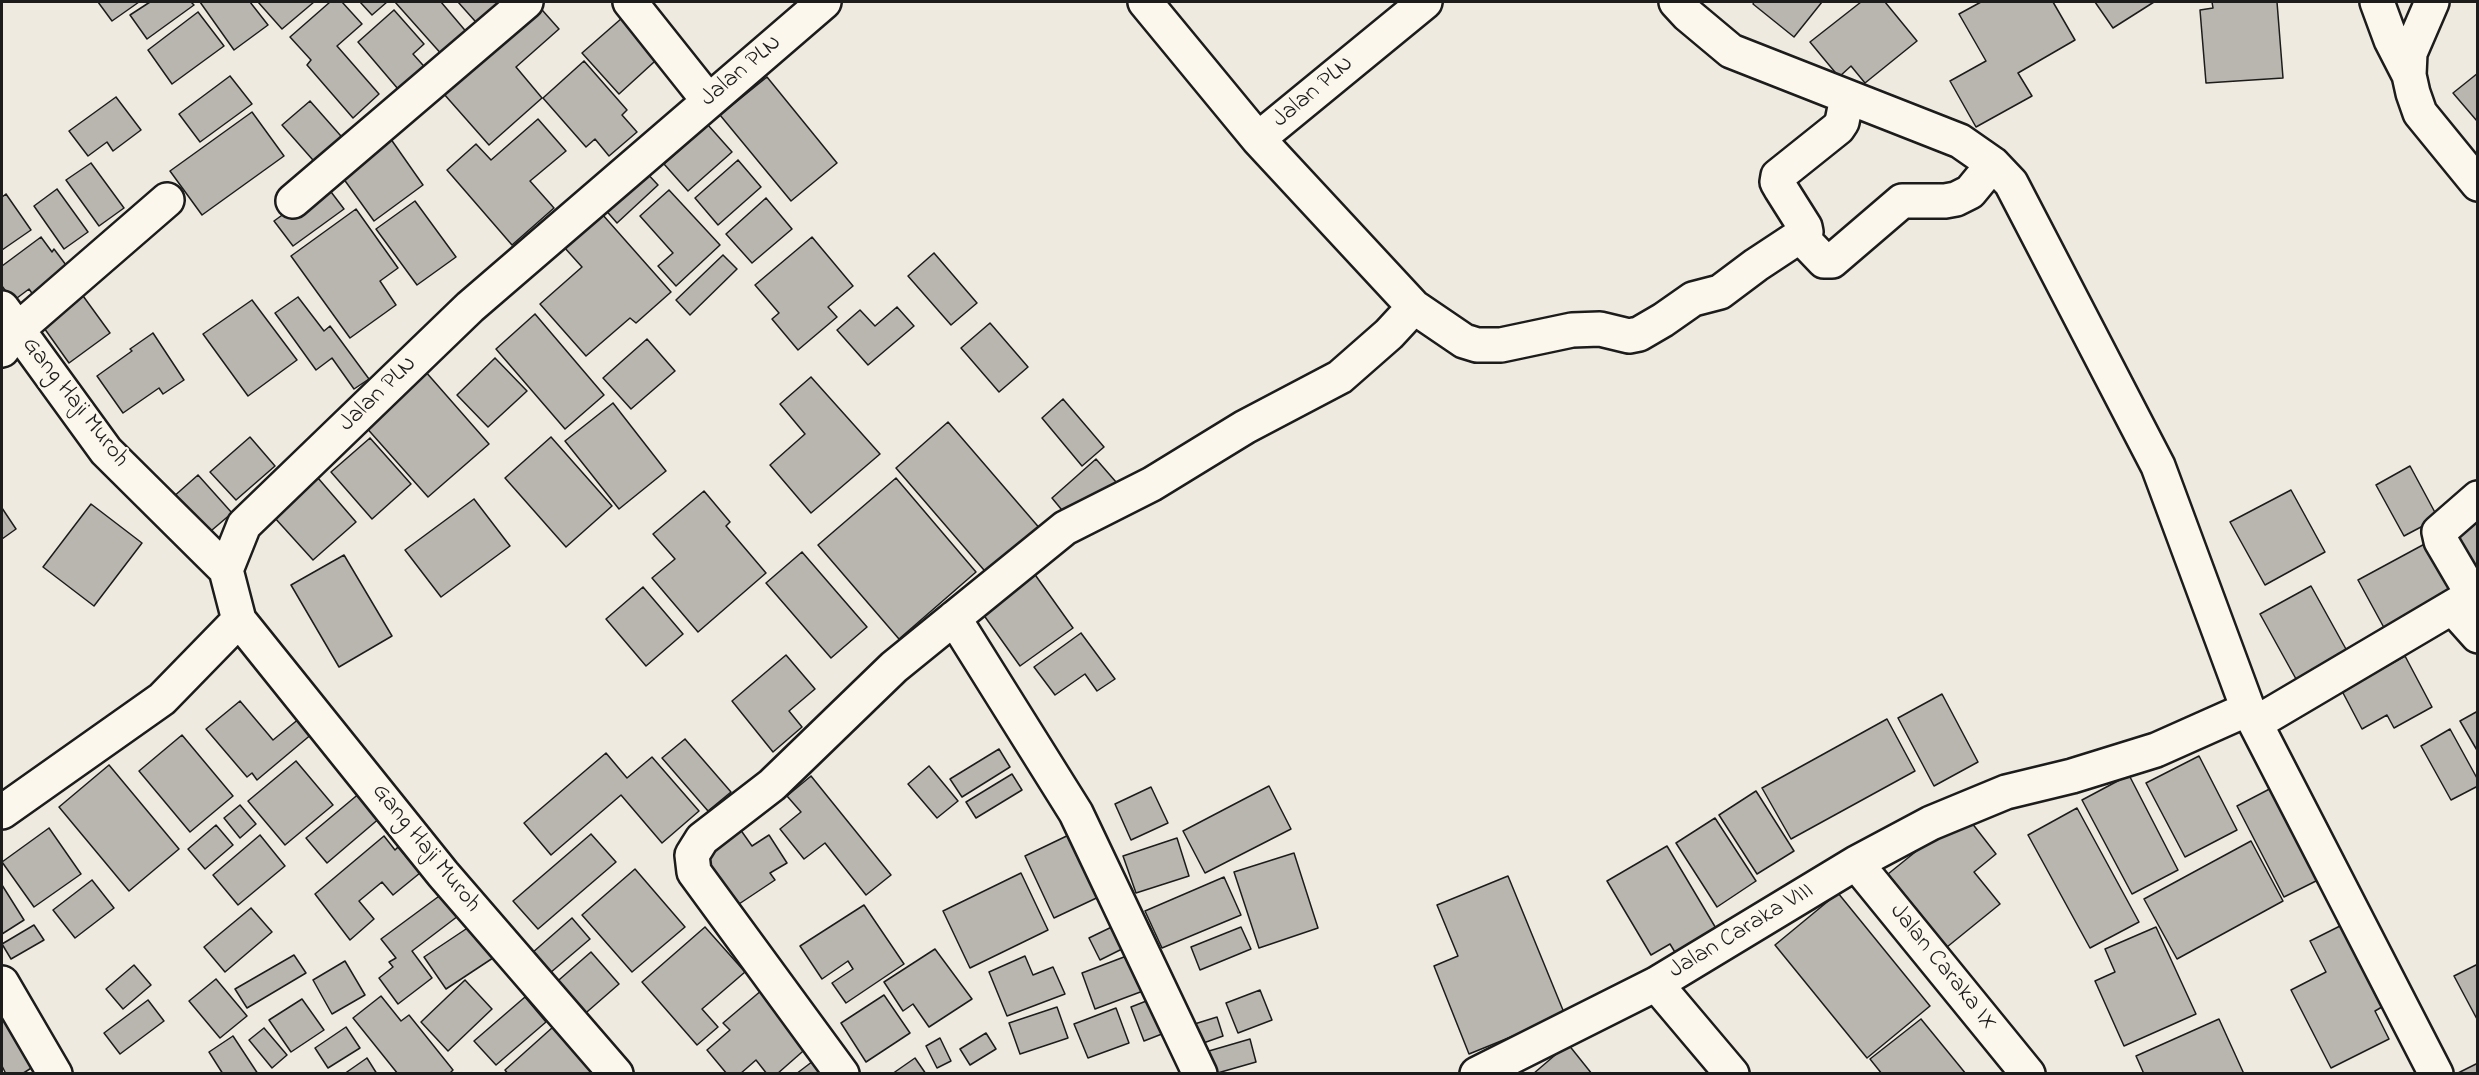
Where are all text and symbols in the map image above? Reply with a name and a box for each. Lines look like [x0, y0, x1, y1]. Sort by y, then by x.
street label: Jalan PLN [696, 30, 788, 114]
street label: Jalan PLN [1268, 51, 1360, 135]
street label: Gang Haji Muroh [14, 332, 134, 474]
street label: Jalan PLN [334, 351, 424, 439]
street label: Gang Haji Muroh [364, 779, 486, 919]
street label: Jalan Caraka VIII [1664, 877, 1820, 987]
street label: Jalan Caraka IX [1882, 899, 2002, 1037]

